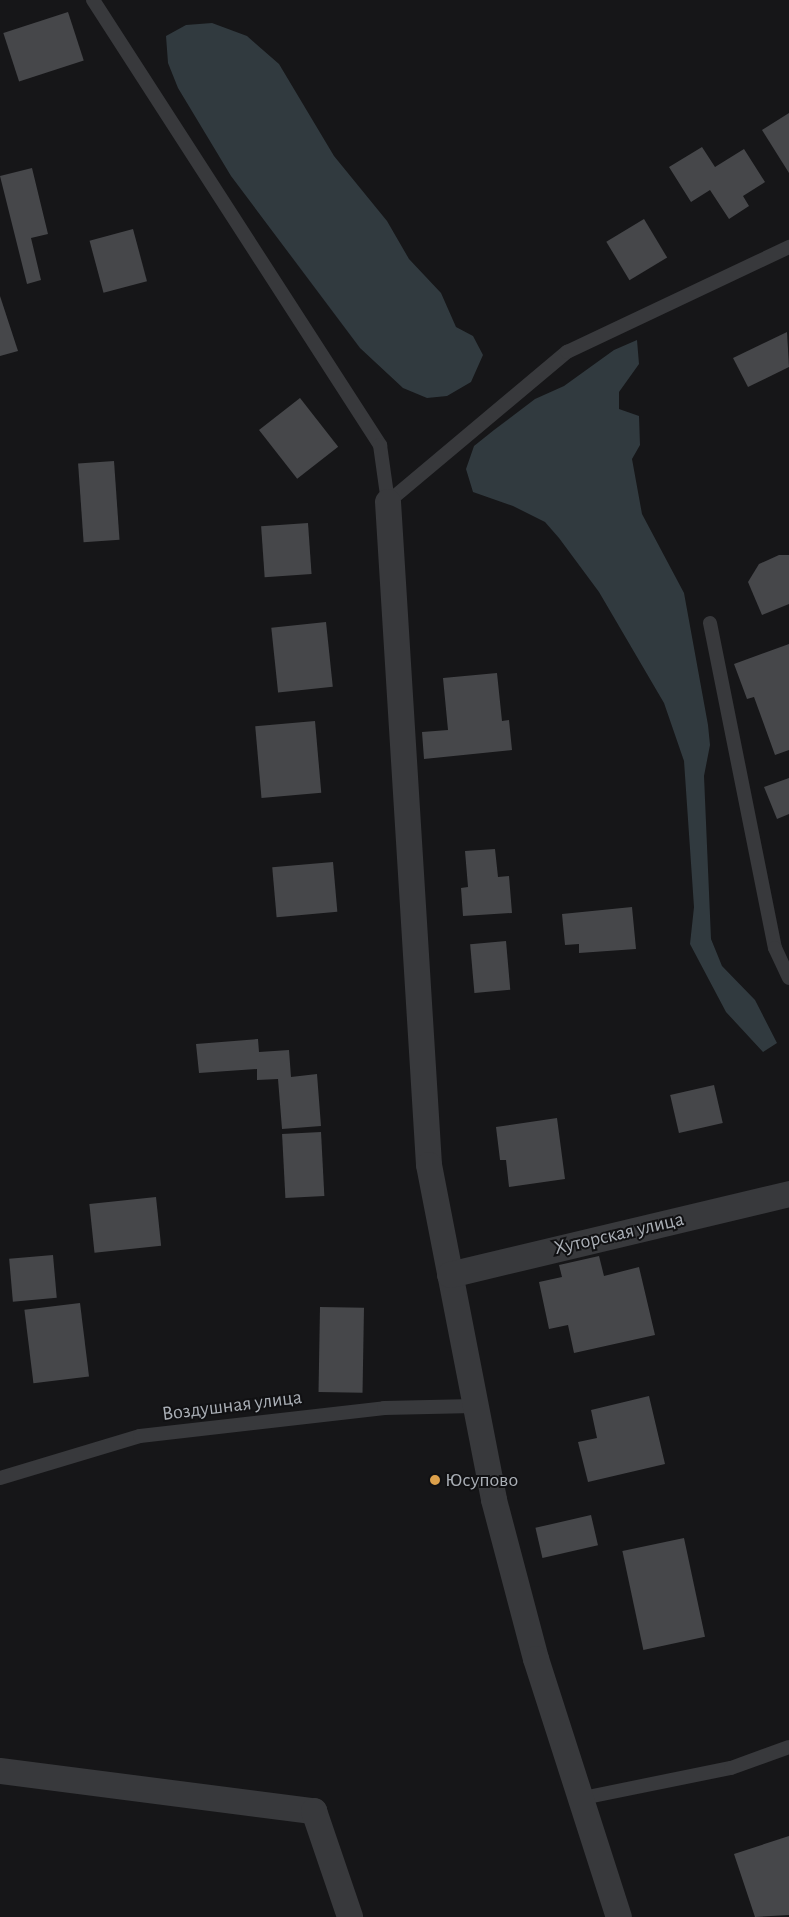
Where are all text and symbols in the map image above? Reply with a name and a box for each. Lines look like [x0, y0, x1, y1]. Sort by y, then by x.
street label: Хуторская улица [552, 1207, 686, 1261]
street label: Воздушная улица [161, 1386, 303, 1426]
place label: Юсупово [445, 1468, 518, 1492]
marker: Юсупово [429, 1474, 441, 1486]

